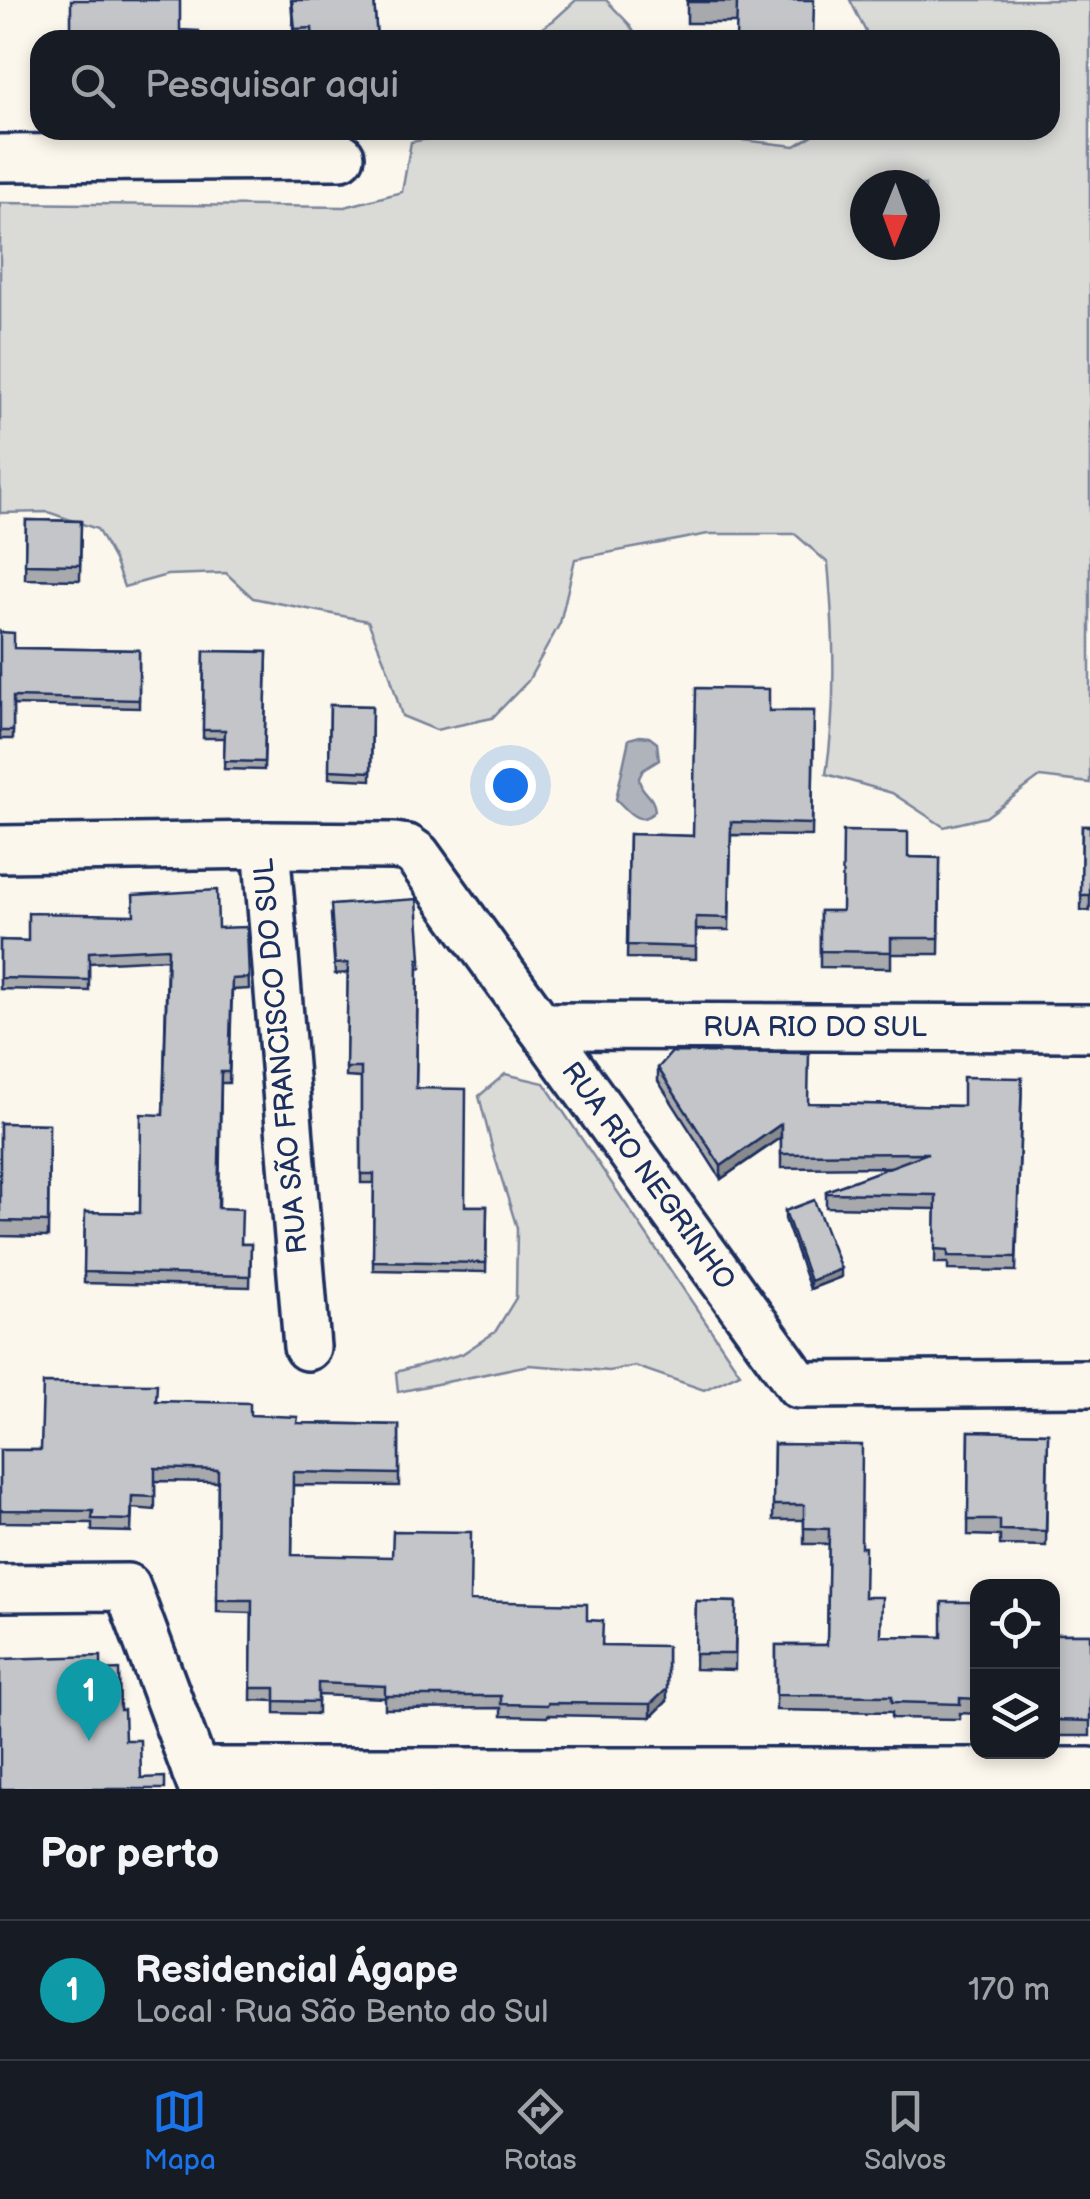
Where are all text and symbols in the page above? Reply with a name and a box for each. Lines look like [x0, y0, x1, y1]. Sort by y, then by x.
search box [30, 30, 1060, 140]
icon: search [65, 58, 120, 113]
text: Pesquisar aqui [145, 63, 399, 108]
north arrow [850, 170, 940, 260]
your location [485, 760, 536, 811]
street label: RUA SÃO FRANCISCO DO SUL [246, 857, 315, 1255]
street label: RUA RIO DO SUL [703, 1011, 927, 1044]
street label: RUA RIO NEGRINHO [554, 1056, 742, 1296]
map controls [970, 1579, 1060, 1759]
button: locate [970, 1579, 1060, 1669]
pin: 1 [56, 1658, 122, 1741]
button: layers [970, 1669, 1060, 1759]
text: Por perto [40, 1829, 219, 1880]
text: Residencial Ágape [135, 1948, 458, 1993]
text: 1 [66, 1971, 79, 2010]
text: 170 m [968, 1971, 1050, 2010]
text: Local · Rua São Bento do Sul [135, 1993, 548, 2032]
tab: Mapa [144, 2084, 216, 2177]
tab: Rotas [504, 2084, 577, 2177]
tab: Salvos [864, 2084, 946, 2177]

